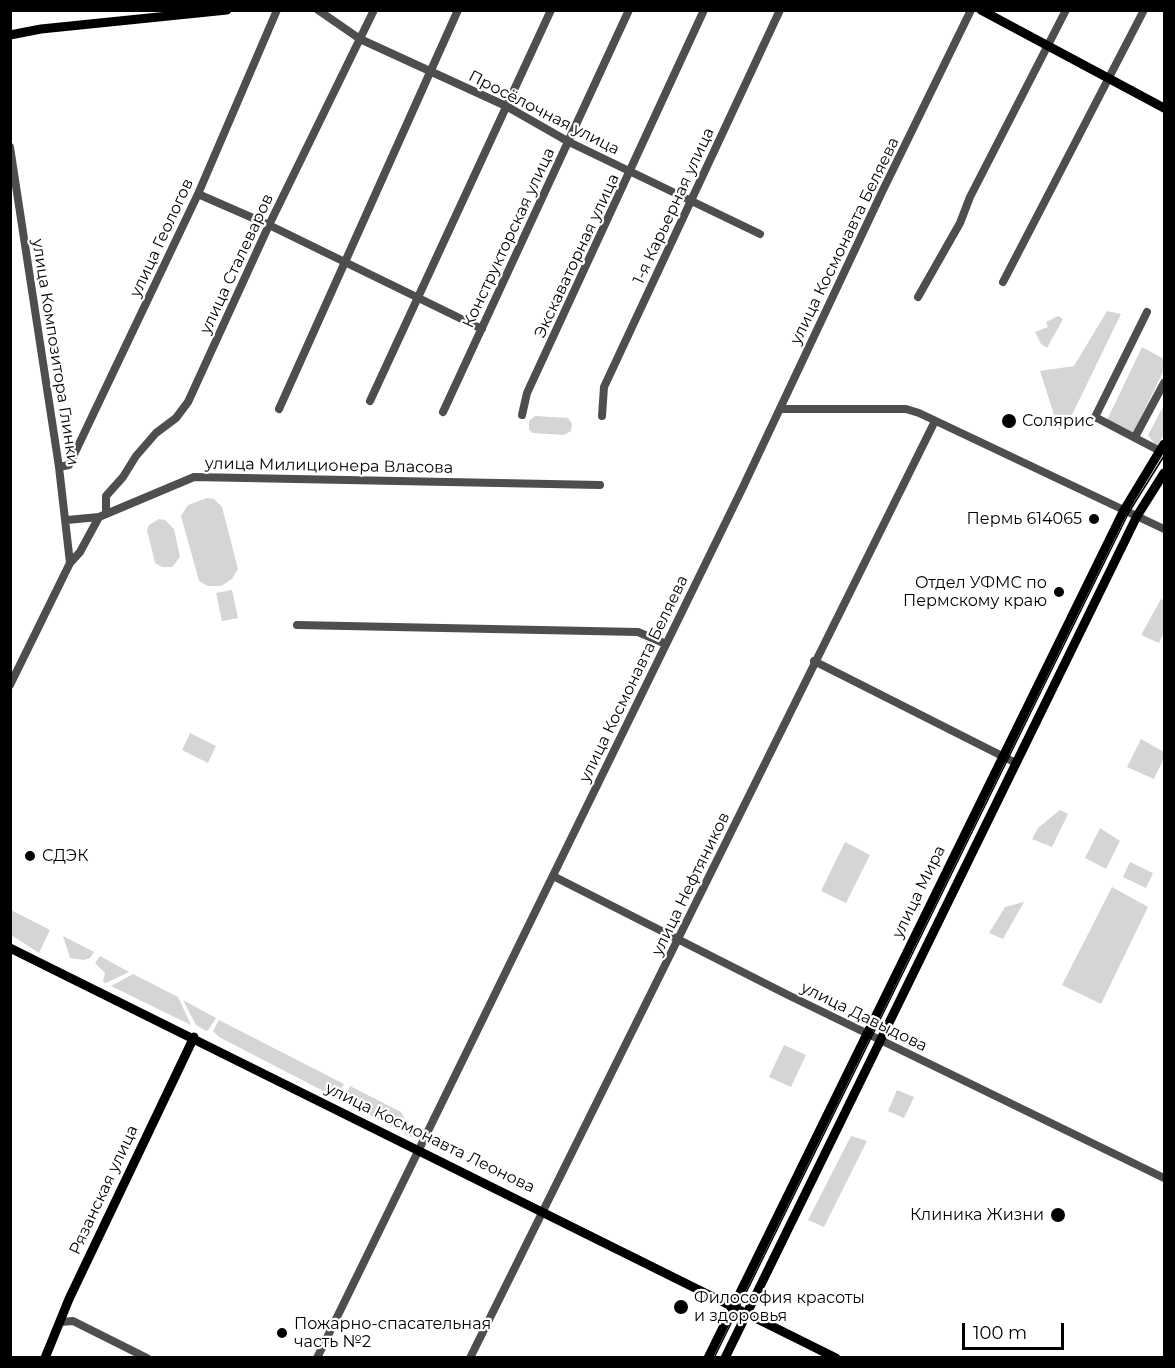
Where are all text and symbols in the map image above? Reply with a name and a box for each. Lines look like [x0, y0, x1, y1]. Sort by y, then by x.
street label: Просёлочная улица [465, 67, 623, 159]
street label: 1-я Карьерная улица [629, 125, 719, 287]
street label: улица Космонавта Беляева [786, 134, 904, 348]
street label: Конструкторская улица [459, 145, 559, 331]
street label: Экскаваторная улица [530, 171, 624, 341]
street label: улица Геологов [126, 176, 198, 300]
street label: улица Сталеваров [196, 191, 278, 337]
street label: улица Композитора Глинки [28, 237, 82, 467]
place label: Солярис [1022, 411, 1094, 431]
marker: Солярис [1000, 412, 1018, 430]
street label: улица Милиционера Власова [205, 454, 453, 478]
place label: Пермь 614065 [967, 509, 1082, 529]
marker: Пермь 614065 [1087, 512, 1101, 526]
street label: улица Космонавта Беляева [575, 572, 693, 786]
place label: Отдел УФМС по Пермскому краю [903, 573, 1047, 611]
marker: Отдел УФМС по Пермскому краю [1052, 585, 1066, 599]
street label: улица Нефтяников [648, 809, 734, 959]
street label: улица Мира [888, 842, 950, 942]
place label: СДЭК [42, 846, 88, 866]
marker: СДЭК [23, 849, 37, 863]
street label: улица Давыдова [798, 978, 930, 1056]
street label: улица Космонавта Леонова [322, 1079, 538, 1197]
street label: Рязанская улица [66, 1122, 142, 1258]
place label: Клиника Жизни [910, 1205, 1044, 1225]
marker: Клиника Жизни [1049, 1206, 1067, 1224]
place label: Философия красоты и здоровья [694, 1288, 865, 1326]
marker: Философия красоты и здоровья [672, 1298, 690, 1316]
scale bar [965, 1311, 1067, 1349]
place label: Пожарно-спасательная часть №2 [294, 1314, 491, 1352]
text: 100 m [973, 1322, 1027, 1344]
marker: Пожарно-спасательная часть №2 [275, 1326, 289, 1340]

